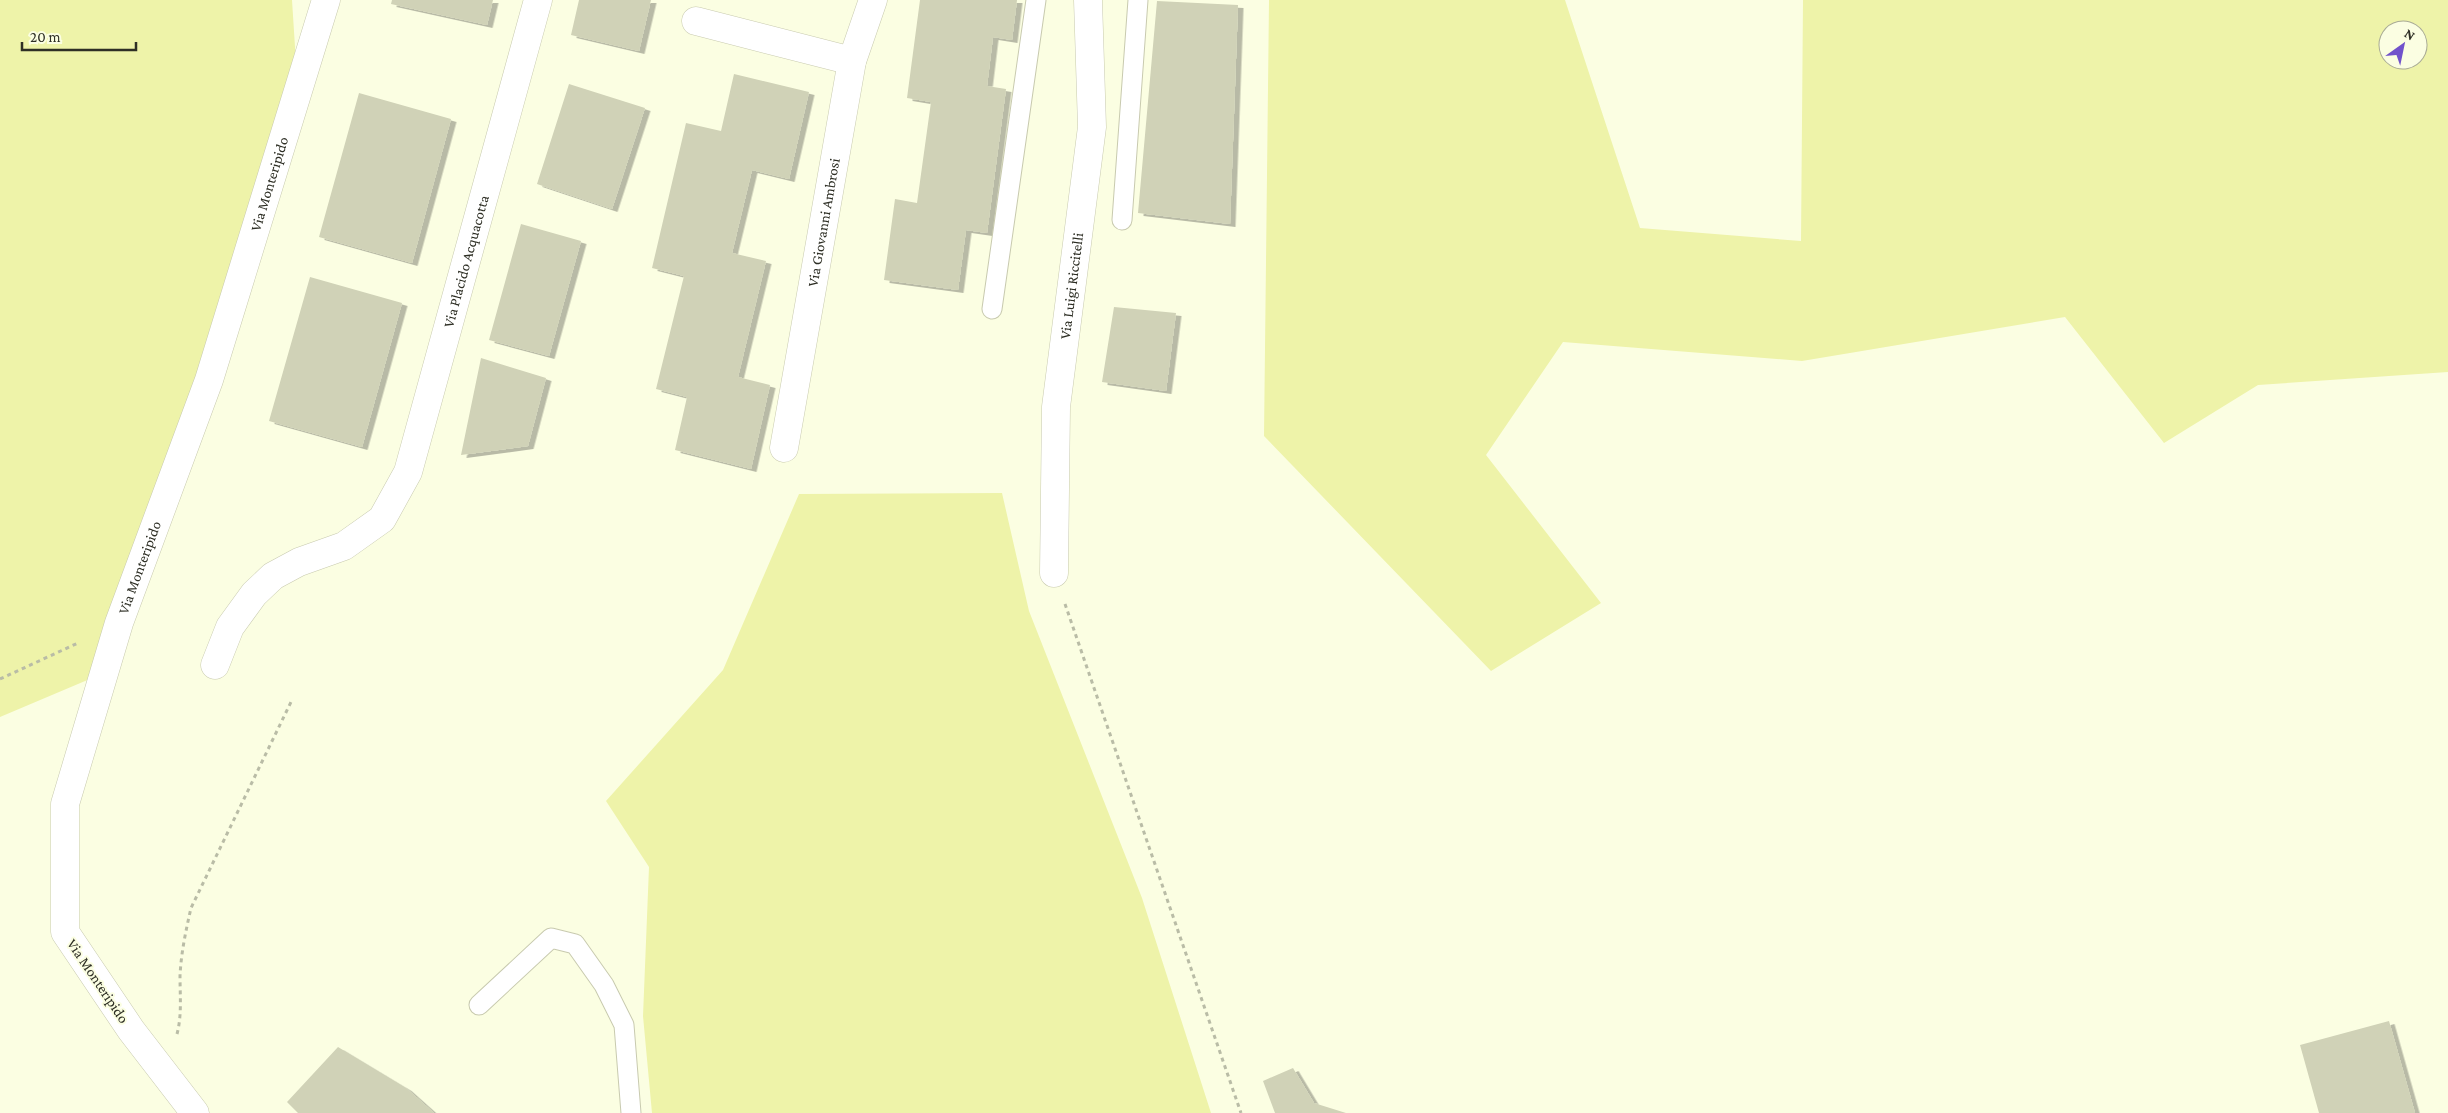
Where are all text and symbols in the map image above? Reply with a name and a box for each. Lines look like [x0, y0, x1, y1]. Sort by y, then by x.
scale bar [22, 20, 136, 52]
north arrow [2378, 20, 2428, 70]
text: N [2402, 25, 2419, 44]
text: 20 m [30, 29, 61, 45]
street label: Via Monteripido [247, 135, 291, 233]
street label: Via Giovanni Ambrosi [804, 157, 843, 288]
street label: Via Placido Acquacotta [440, 193, 492, 329]
street label: Via Luigi Riccitelli [1057, 232, 1086, 340]
street label: Via Monteripido [115, 519, 164, 616]
street label: Via Monteripido [63, 936, 132, 1027]

